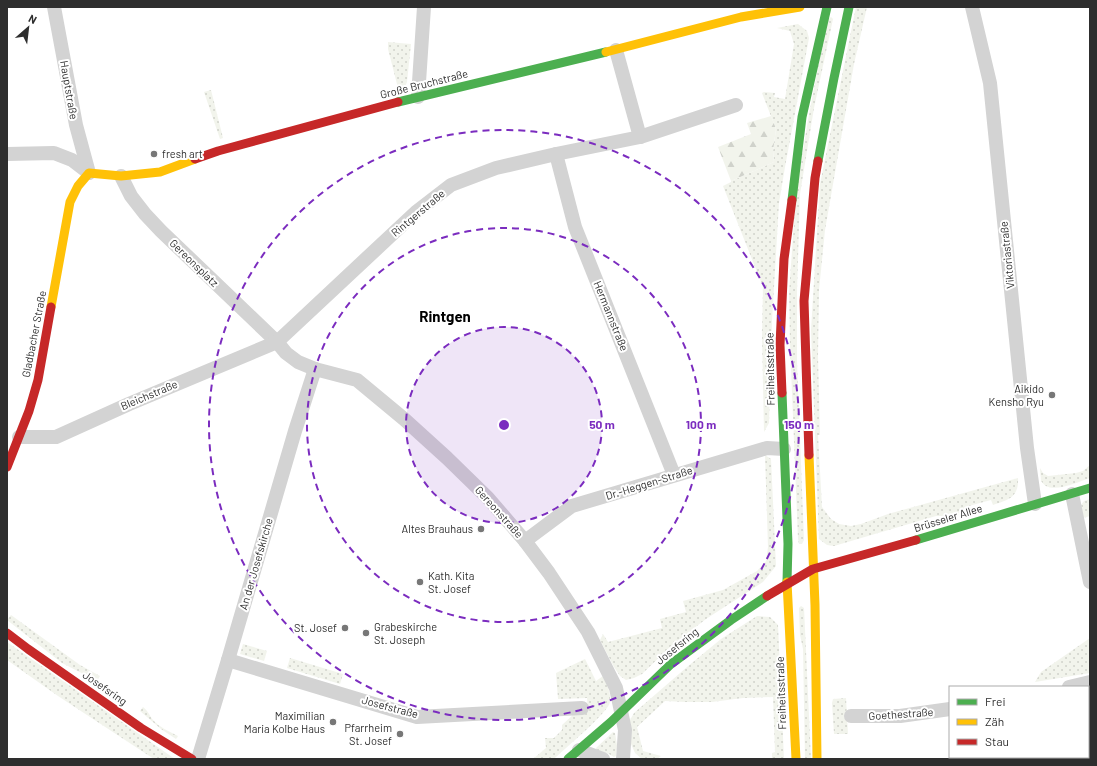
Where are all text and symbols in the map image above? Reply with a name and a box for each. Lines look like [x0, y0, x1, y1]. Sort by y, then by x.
north arrow [8, 8, 48, 48]
text: N [27, 11, 39, 26]
street label: Hauptstraße [58, 59, 81, 121]
street label: Große Bruchstraße [379, 66, 469, 101]
place label: fresh art [162, 147, 203, 160]
marker: fresh art [149, 149, 159, 159]
street label: Rintgerstraße [388, 186, 447, 239]
street label: Viktoriastraße [996, 220, 1017, 290]
street label: Gereonsplatz [167, 236, 221, 289]
street label: Hermannstraße [591, 279, 631, 353]
street label: Gladbacher Straße [19, 289, 48, 378]
district label: Rintgen [419, 307, 471, 325]
street label: Freiheitsstraße [762, 332, 777, 406]
street label: Bleichstraße [118, 377, 179, 412]
place label: Aikido Kensho Ryu [989, 382, 1044, 408]
marker: Aikido Kensho Ryu [1047, 390, 1057, 400]
text: 50 m [589, 417, 615, 431]
text: 100 m [686, 417, 716, 431]
text: 150 m [784, 417, 814, 431]
centre of rings [497, 418, 511, 432]
street label: Dr.-Heggen-Straße [604, 463, 694, 502]
street label: Gereonstraße [473, 483, 526, 540]
street label: Brüsseler Allee [912, 501, 984, 534]
street label: An der Josefskirche [236, 516, 275, 611]
place label: Altes Brauhaus [402, 522, 473, 535]
marker: Altes Brauhaus [476, 524, 486, 534]
place label: Kath. Kita St. Josef [428, 569, 474, 595]
marker: Kath. Kita St. Josef [415, 577, 425, 587]
place label: Grabeskirche St. Joseph [374, 620, 437, 646]
place label: St. Josef [294, 621, 337, 634]
marker: St. Josef [340, 623, 350, 633]
street label: Josefsring [653, 624, 701, 667]
marker: Grabeskirche St. Joseph [361, 628, 371, 638]
street label: Freiheitsstraße [773, 656, 788, 730]
street label: Josefsring [81, 668, 130, 708]
legend [949, 686, 1089, 758]
street label: Josefstraße [360, 693, 420, 720]
text: Frei [985, 694, 1005, 708]
street label: Goethestraße [868, 705, 934, 722]
place label: Maximilian Maria Kolbe Haus [244, 709, 325, 735]
text: Zäh [985, 714, 1004, 728]
marker: Maximilian Maria Kolbe Haus [328, 717, 338, 727]
place label: Pfarrheim St. Josef [345, 721, 392, 747]
marker: Pfarrheim St. Josef [395, 729, 405, 739]
text: Stau [985, 734, 1009, 748]

